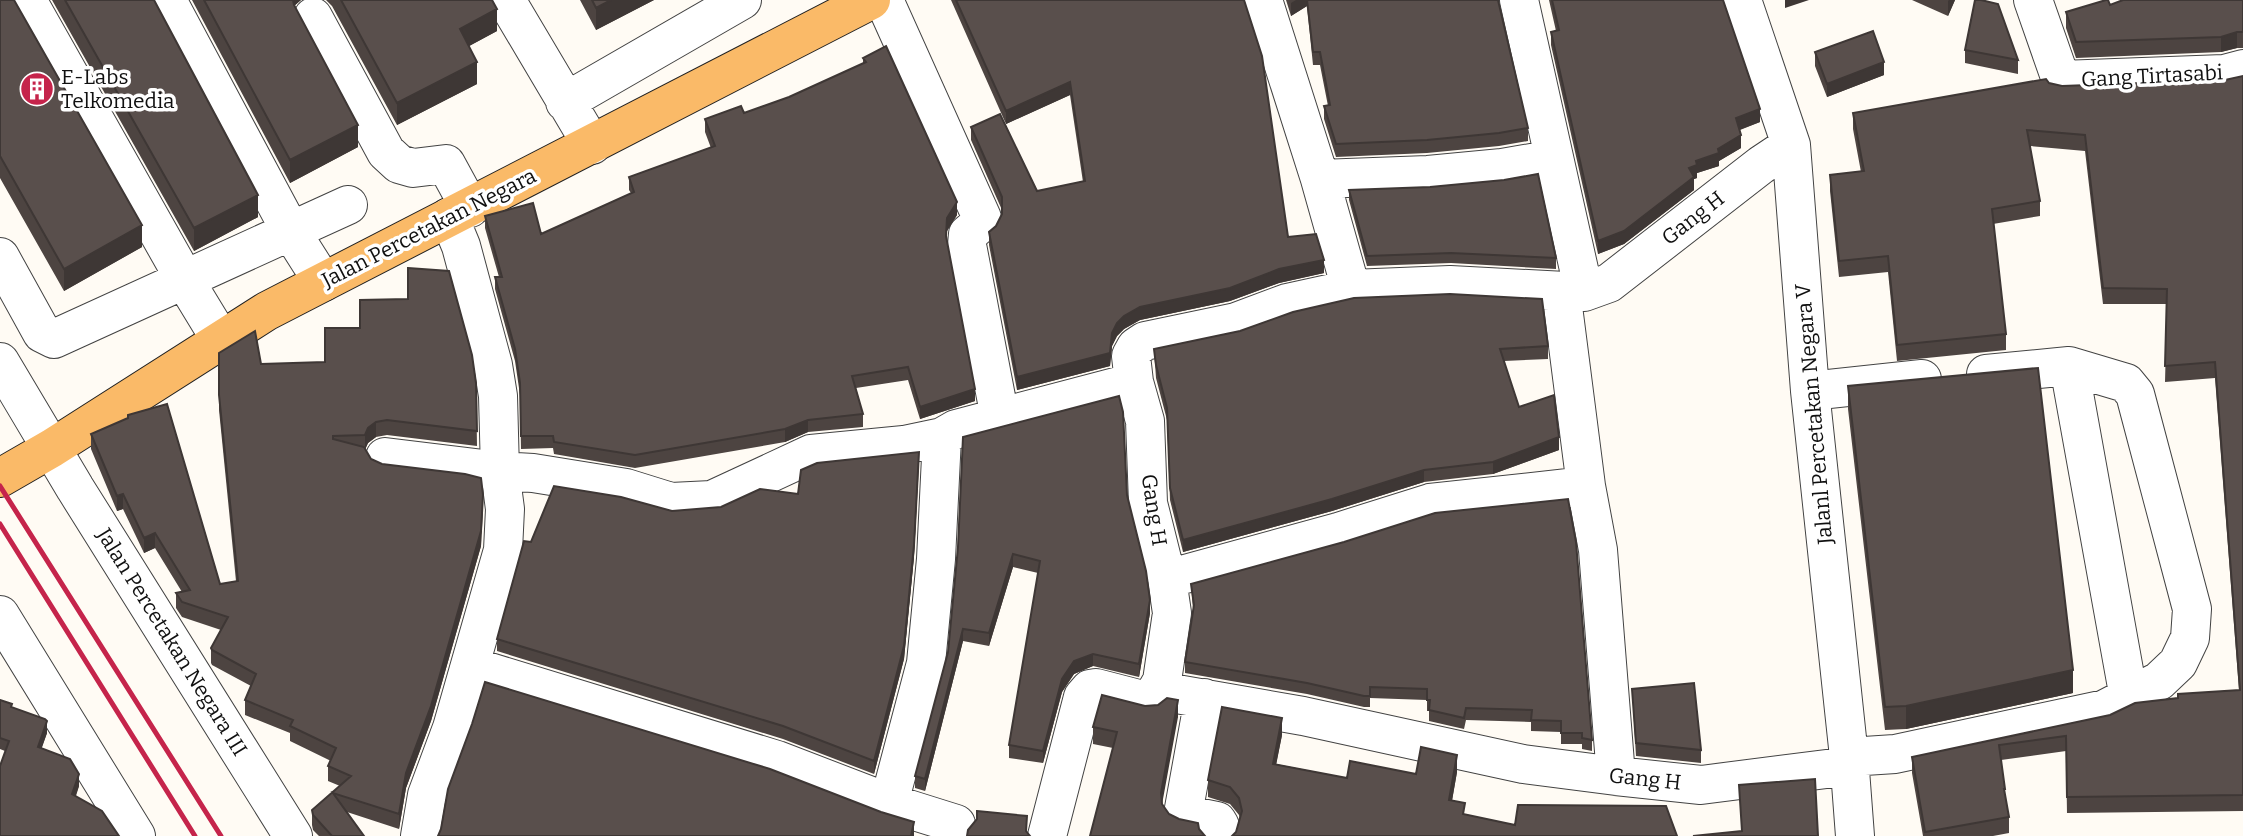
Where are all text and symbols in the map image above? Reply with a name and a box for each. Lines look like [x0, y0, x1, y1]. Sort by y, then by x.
street label: Gang Tirtasabi [2080, 59, 2224, 93]
place label: E-Labs Telkomedia [61, 64, 175, 114]
building icon: E-Labs Telkomedia [18, 70, 56, 108]
street label: Jalan Percetakan Negara [317, 162, 541, 294]
street label: Gang H [1656, 185, 1730, 251]
street label: Jalanl Percetakan Negara V [1790, 282, 1838, 547]
street label: Gang H [1135, 472, 1173, 548]
street label: Jalan Percetakan Negara III [91, 523, 253, 761]
street label: Gang H [1608, 762, 1682, 796]

